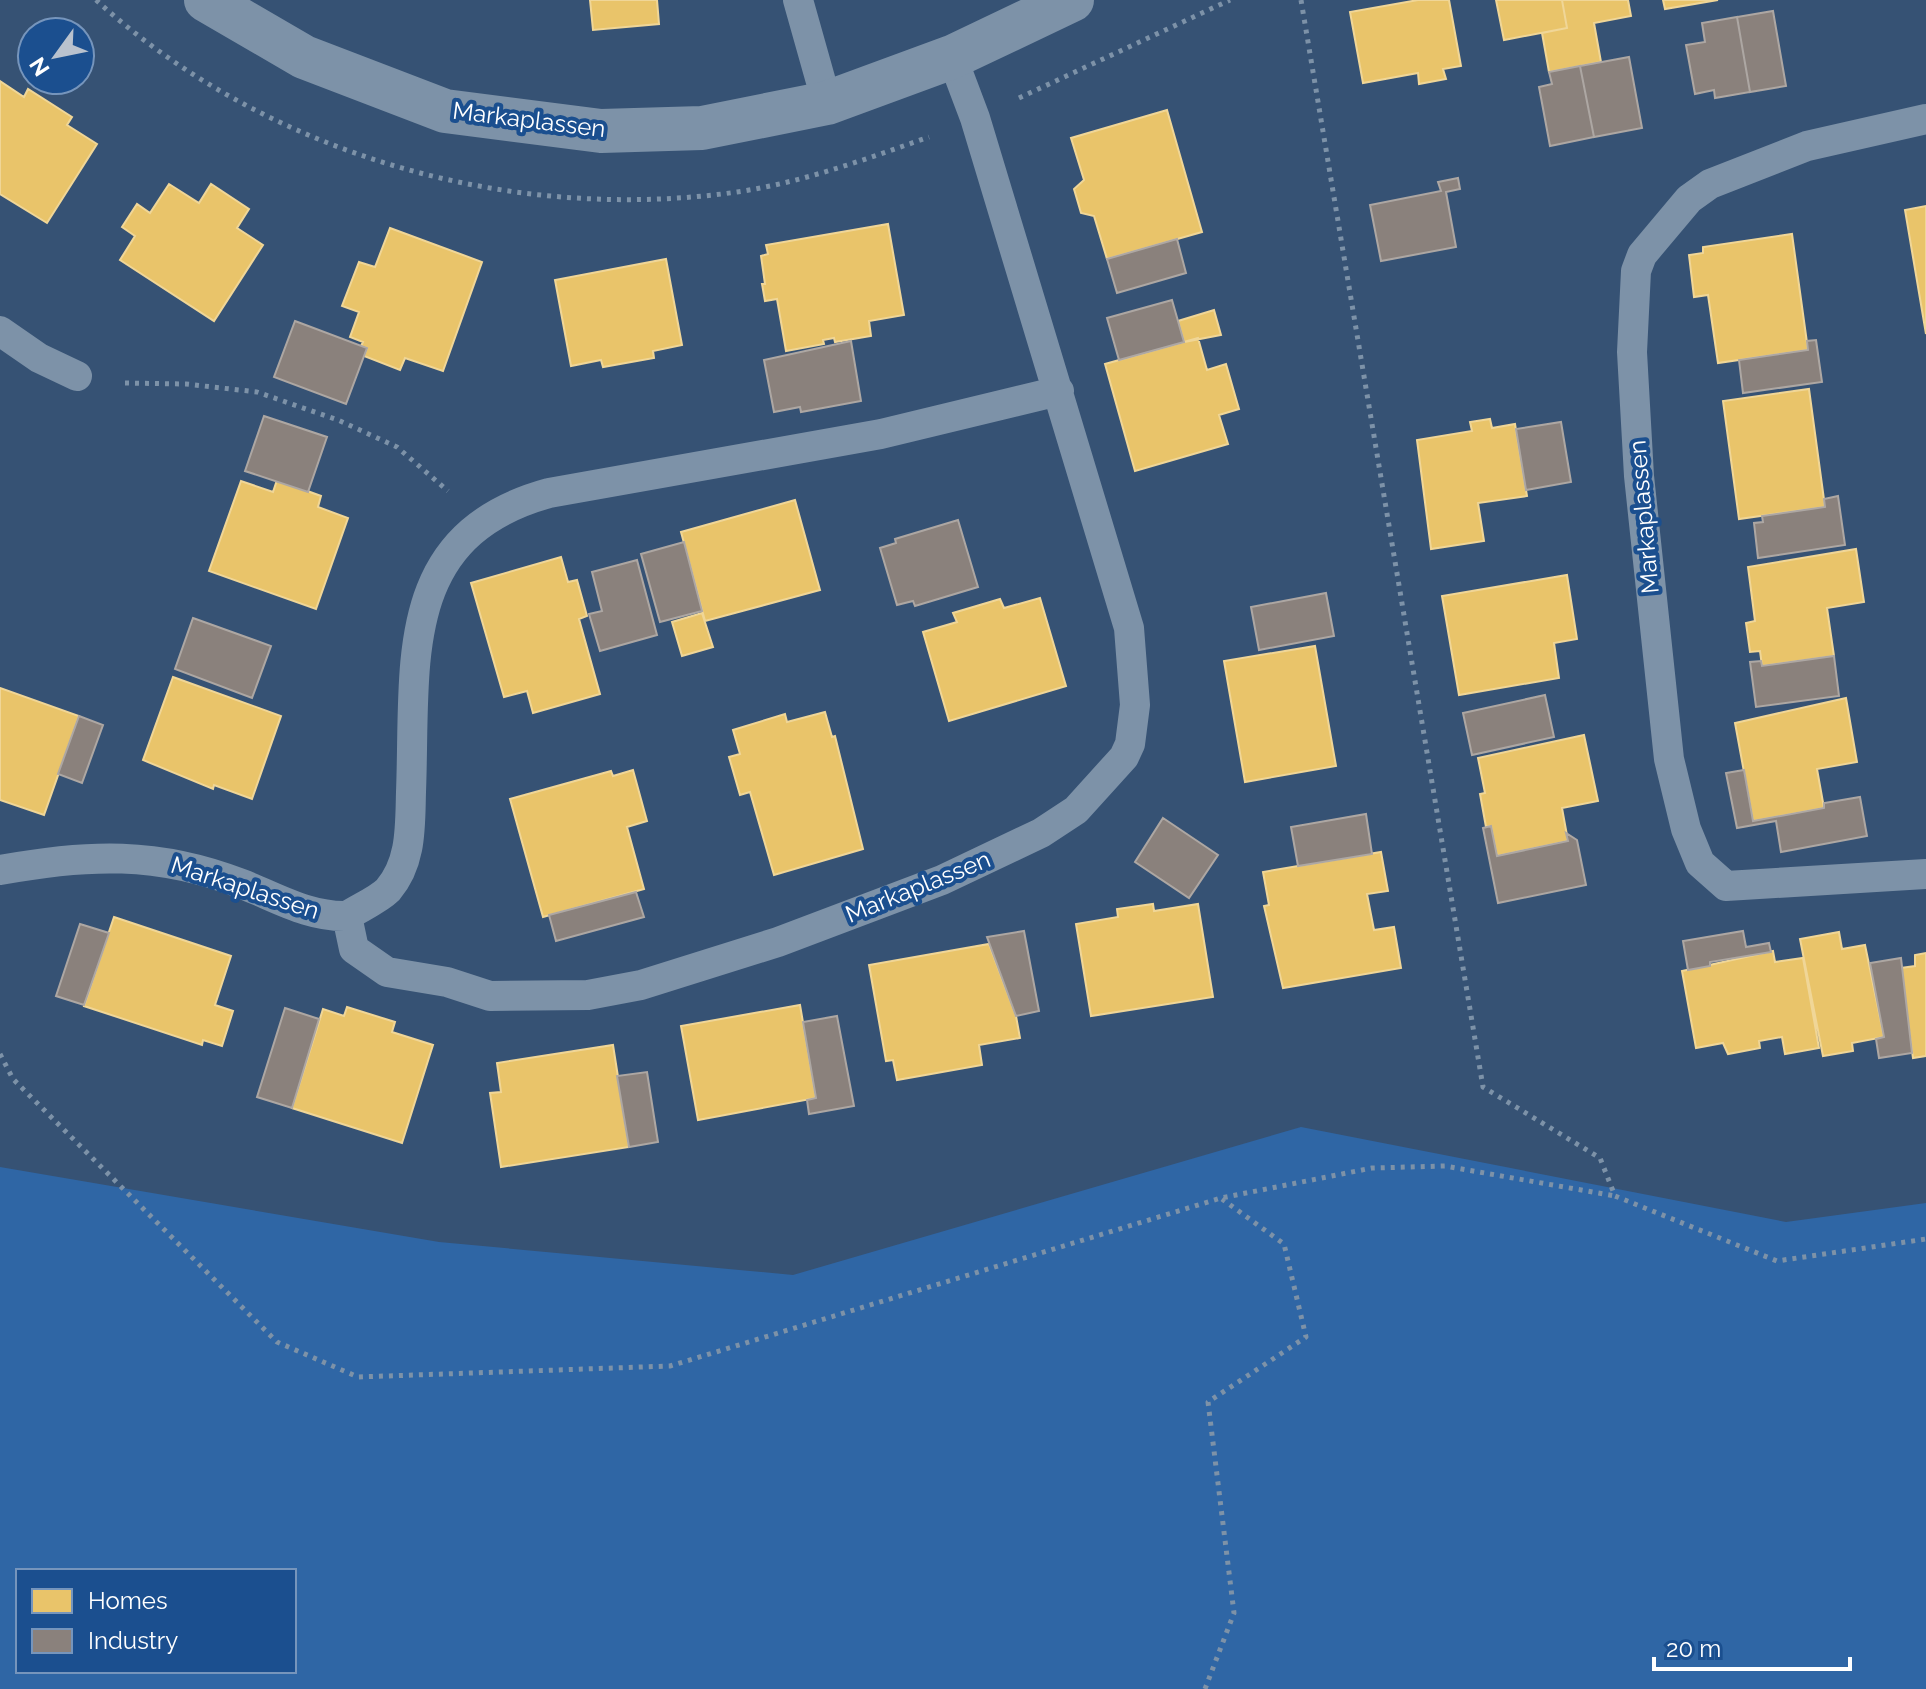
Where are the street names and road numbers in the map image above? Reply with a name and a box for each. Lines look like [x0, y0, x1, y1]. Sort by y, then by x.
street label: Markaplassen [451, 96, 607, 143]
street label: Markaplassen [1622, 439, 1665, 595]
street label: Markaplassen [841, 844, 995, 929]
street label: Markaplassen [168, 850, 323, 925]

